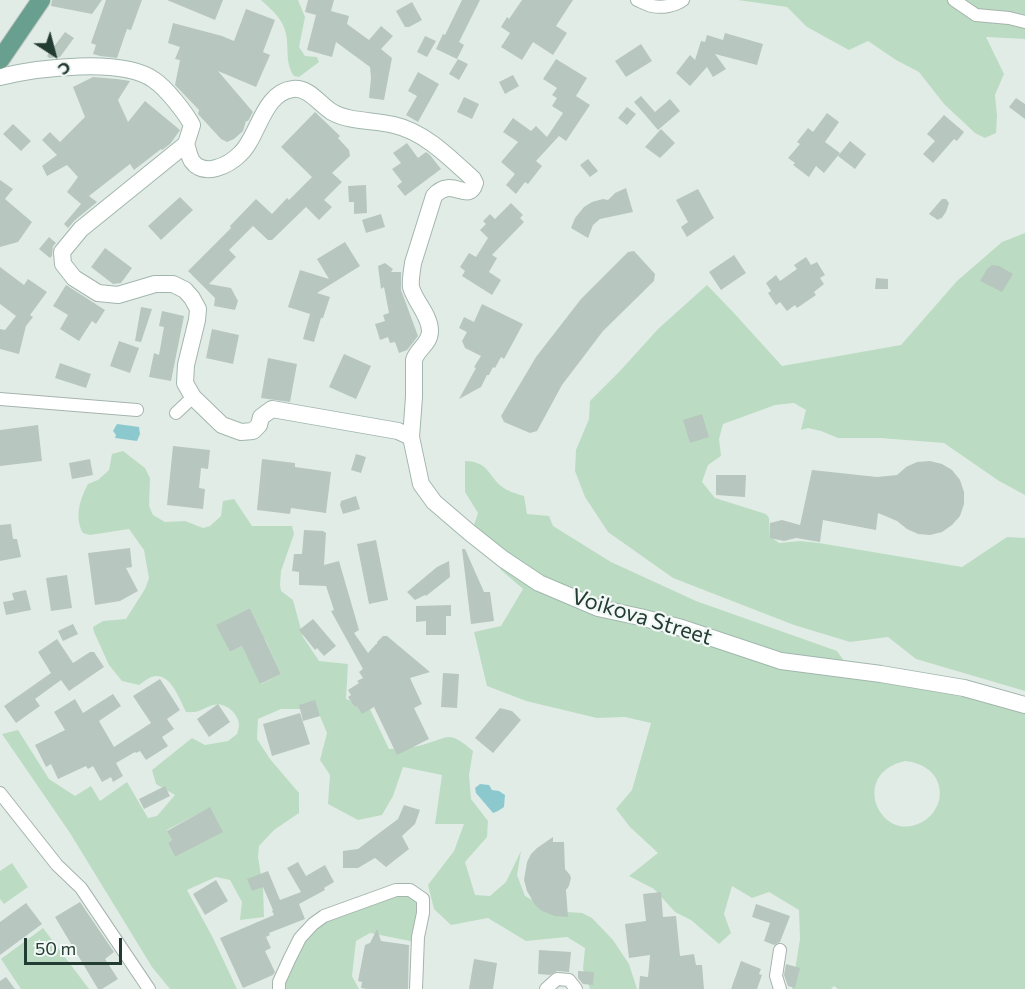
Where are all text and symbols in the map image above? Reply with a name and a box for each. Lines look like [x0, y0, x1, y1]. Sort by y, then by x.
north arrow [24, 24, 84, 84]
text: С [55, 58, 75, 80]
street label: Voikova Street [569, 583, 715, 651]
scale bar [27, 926, 124, 964]
text: 50 m [35, 937, 76, 959]

